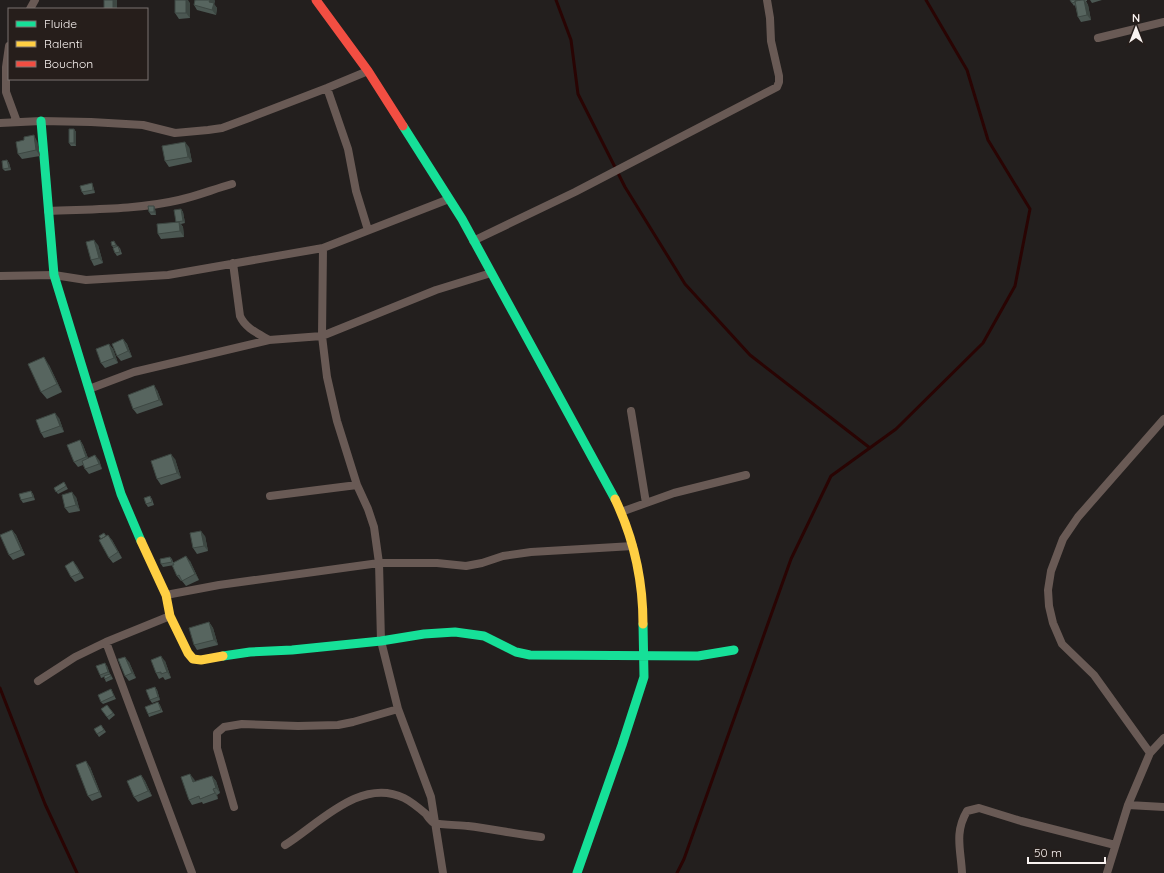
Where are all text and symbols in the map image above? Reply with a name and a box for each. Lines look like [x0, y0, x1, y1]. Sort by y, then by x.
legend [8, 8, 148, 80]
north arrow [1116, 8, 1156, 48]
text: N [1132, 11, 1140, 25]
text: Fluide [44, 16, 77, 31]
text: Ralenti [44, 36, 82, 51]
text: Bouchon [44, 56, 93, 71]
scale bar [1028, 839, 1105, 865]
text: 50 m [1034, 845, 1062, 860]

